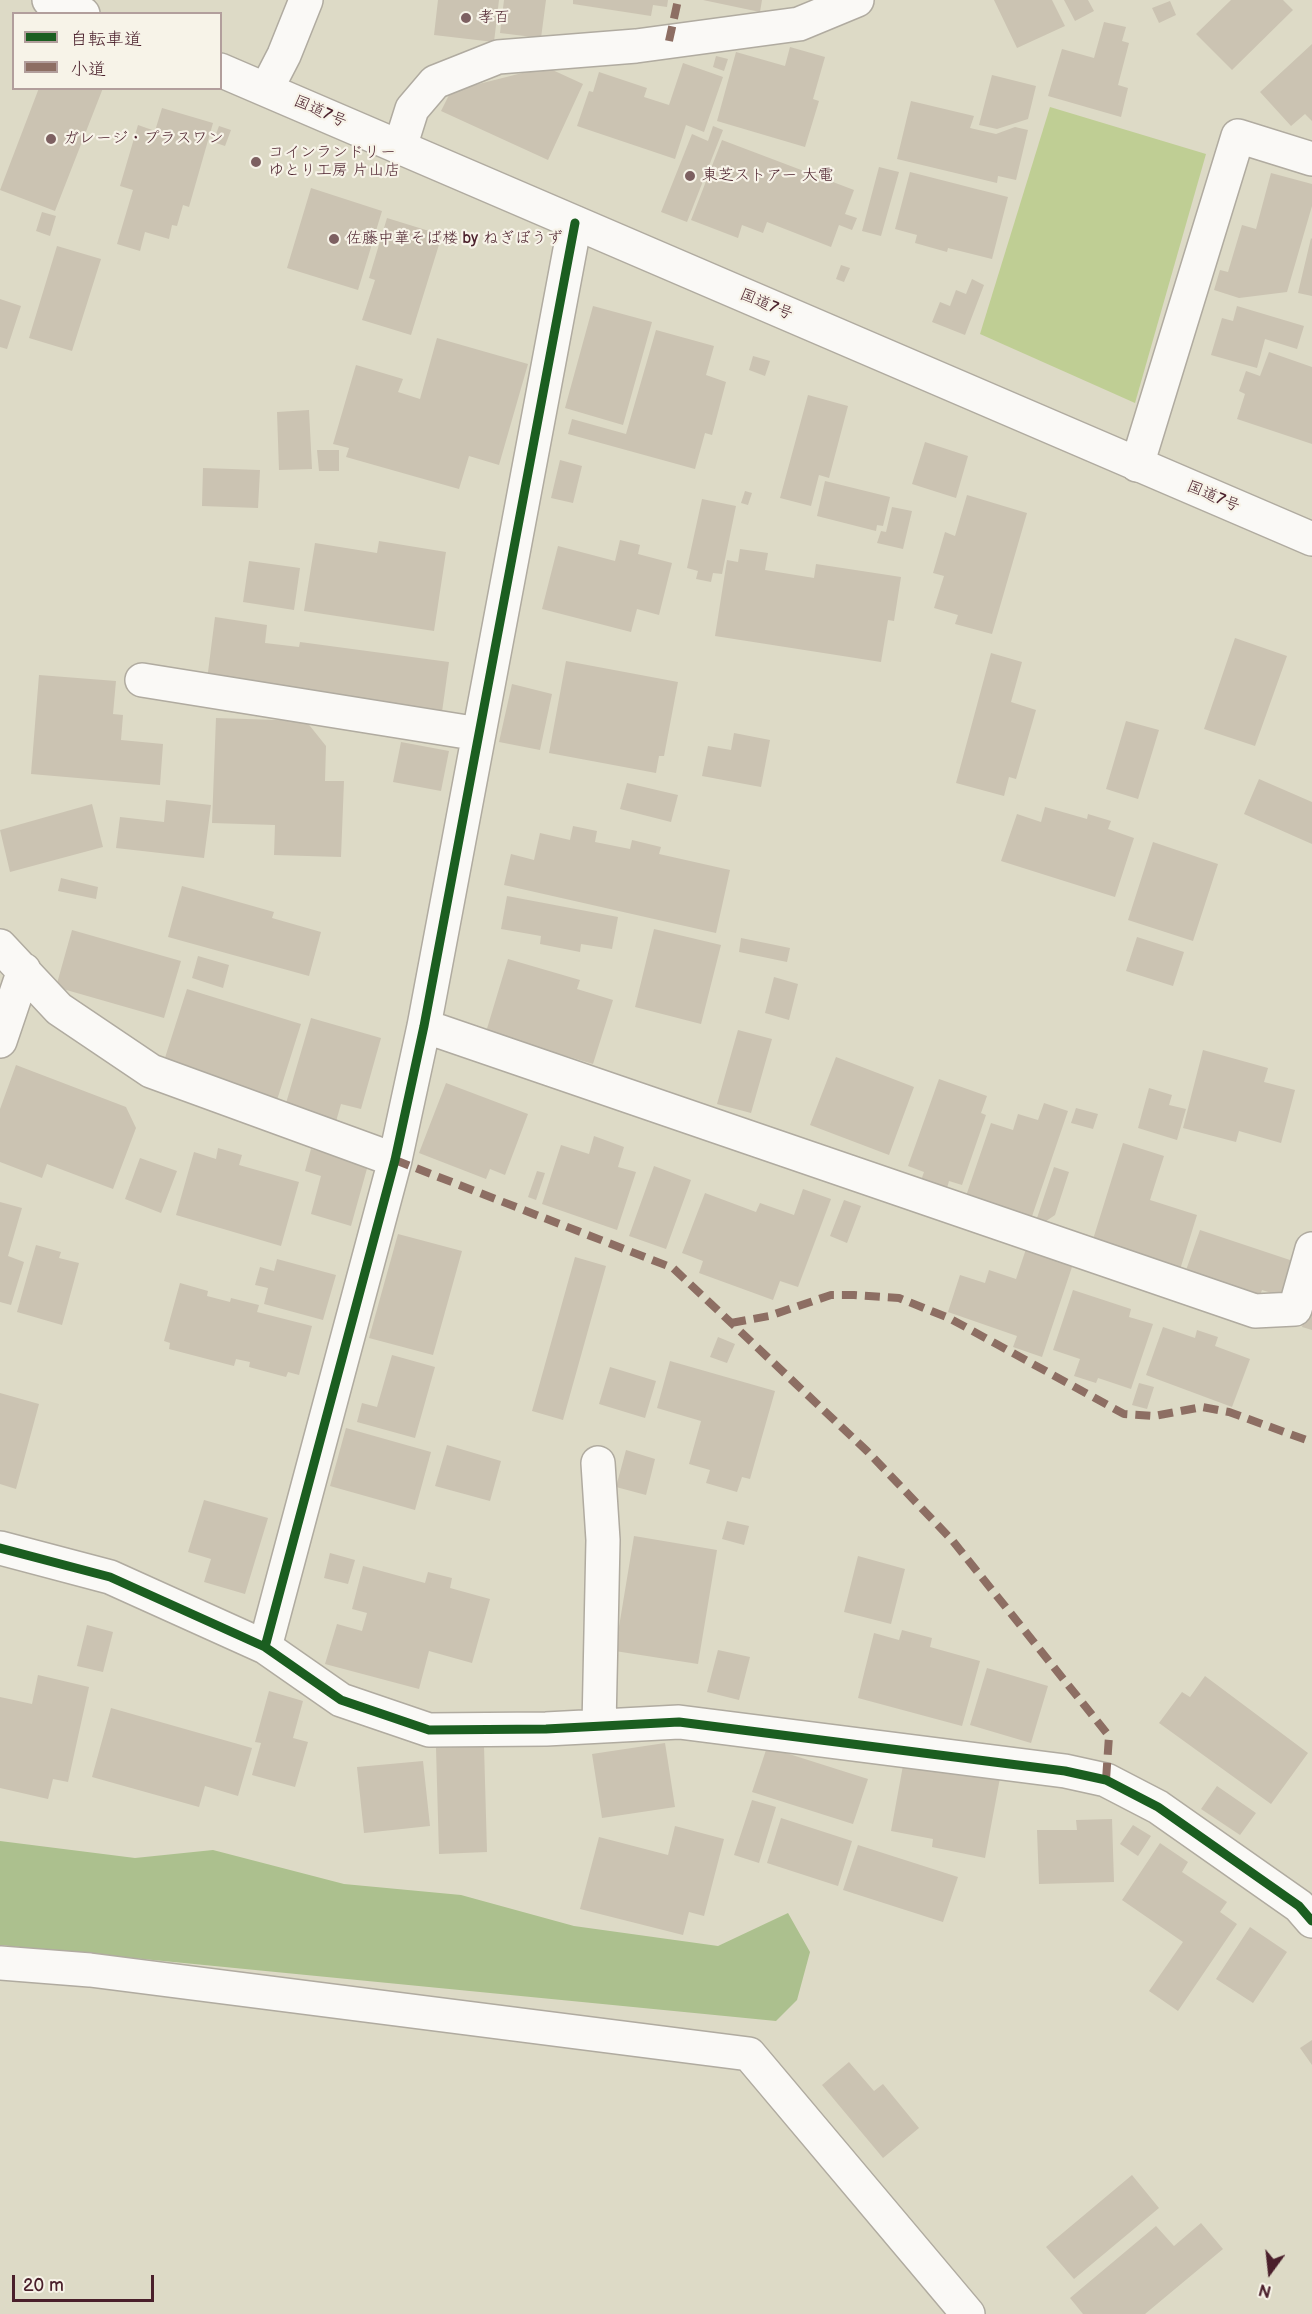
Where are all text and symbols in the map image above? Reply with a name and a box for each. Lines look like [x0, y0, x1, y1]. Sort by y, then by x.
place label: 孝百 [478, 8, 510, 28]
marker: 孝百 [459, 11, 473, 25]
legend [12, 12, 222, 90]
text: 自転車道 [70, 29, 142, 50]
text: 小道 [70, 59, 106, 80]
street label: 国道7号 [291, 92, 349, 132]
place label: ガレージ・プラスワン [63, 129, 224, 149]
marker: ガレージ・プラスワン [44, 132, 58, 146]
place label: コインランドリー ゆとり工房 片山店 [268, 143, 400, 181]
marker: コインランドリー ゆとり工房 片山店 [249, 155, 263, 169]
place label: 東芝ストアー 大電 [702, 166, 834, 186]
marker: 東芝ストアー 大電 [683, 169, 697, 183]
place label: 佐藤中華そば楼 by ねぎぼうず [346, 229, 563, 249]
marker: 佐藤中華そば楼 by ねぎぼうず [327, 232, 341, 246]
street label: 国道7号 [737, 285, 795, 325]
street label: 国道7号 [1184, 477, 1242, 517]
north arrow [1240, 2242, 1300, 2302]
scale bar [15, 2263, 158, 2301]
text: 20 m [23, 2275, 64, 2296]
text: N [1257, 2279, 1273, 2301]

